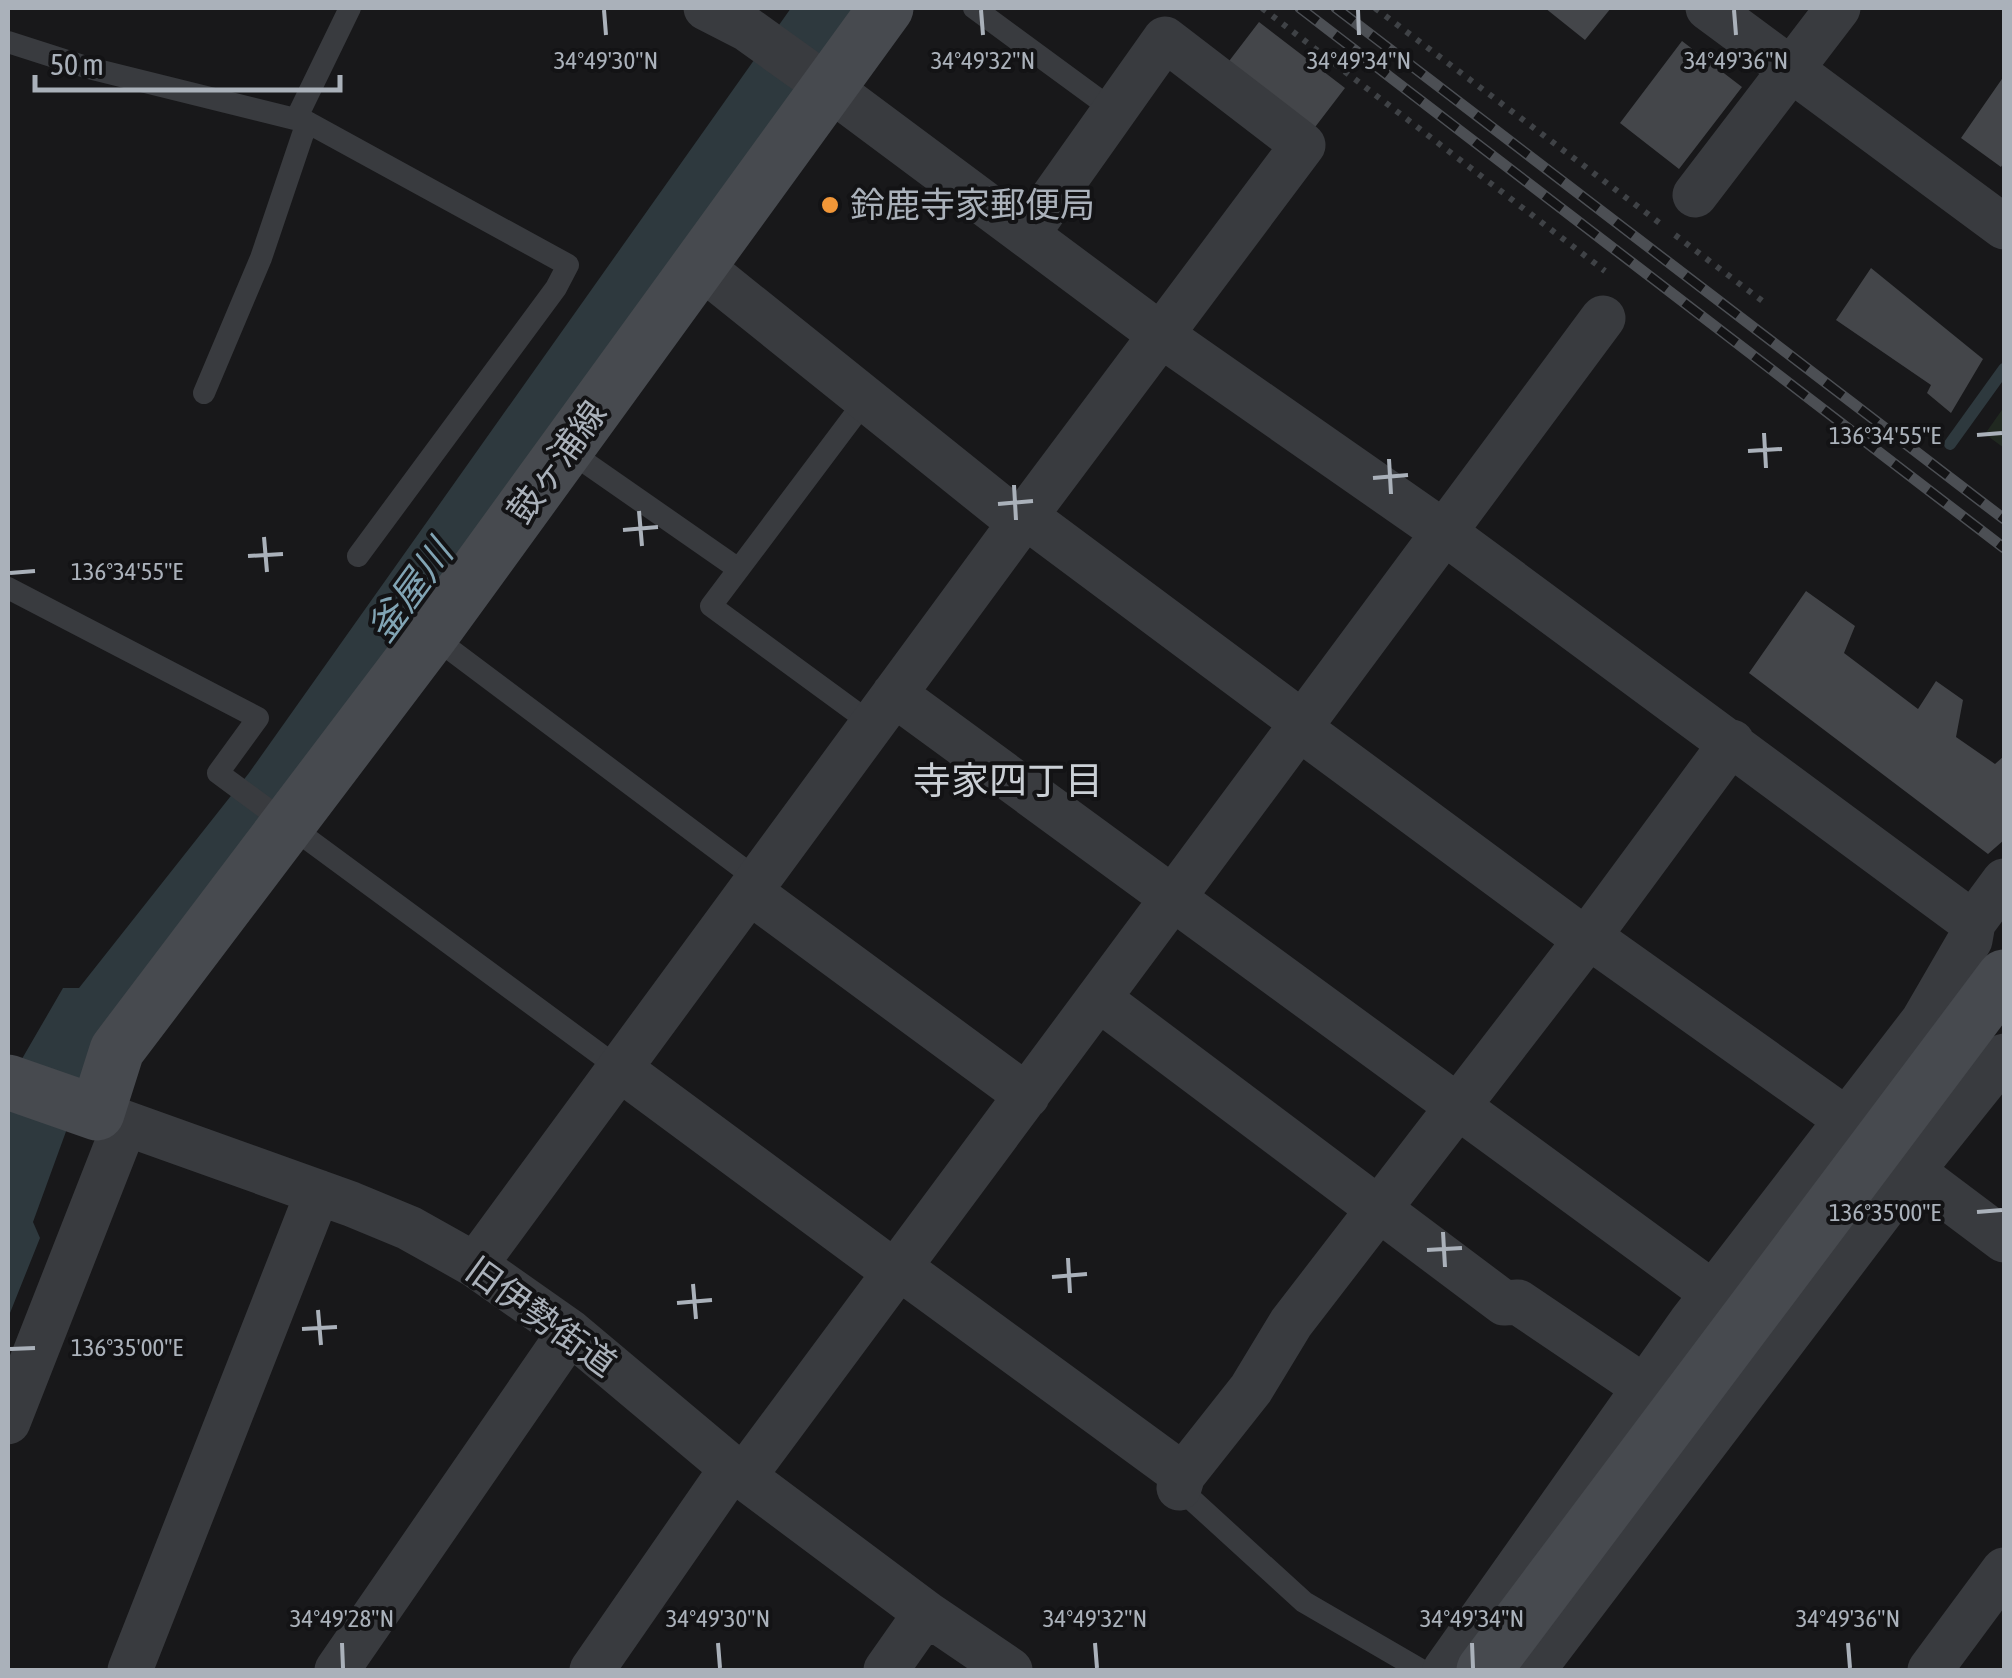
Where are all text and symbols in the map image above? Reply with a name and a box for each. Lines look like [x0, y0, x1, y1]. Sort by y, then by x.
scale bar [35, 30, 340, 92]
text: 34°49'30"N [554, 46, 658, 74]
text: 34°49'32"N [931, 46, 1035, 74]
text: 34°49'34"N [1307, 46, 1411, 74]
text: 34°49'36"N [1684, 46, 1788, 74]
text: 50 m [50, 47, 104, 81]
place label: 鈴鹿寺家郵便局 [850, 184, 1095, 224]
marker: 鈴鹿寺家郵便局 [819, 194, 841, 216]
street label: 鼓ヶ浦線 [499, 393, 614, 530]
text: 136°34'55"E [1829, 421, 1941, 449]
water label: 釜屋川 [359, 529, 463, 649]
text: 136°34'55"E [71, 557, 183, 585]
district label: 寺家四丁目 [913, 759, 1103, 802]
text: 136°35'00"E [1829, 1198, 1941, 1226]
street label: 旧伊勢街道 [459, 1249, 624, 1384]
text: 136°35'00"E [71, 1333, 183, 1361]
text: 34°49'28"N [290, 1604, 394, 1632]
text: 34°49'30"N [666, 1604, 770, 1632]
text: 34°49'32"N [1043, 1604, 1147, 1632]
text: 34°49'34"N [1420, 1604, 1524, 1632]
text: 34°49'36"N [1796, 1604, 1900, 1632]

